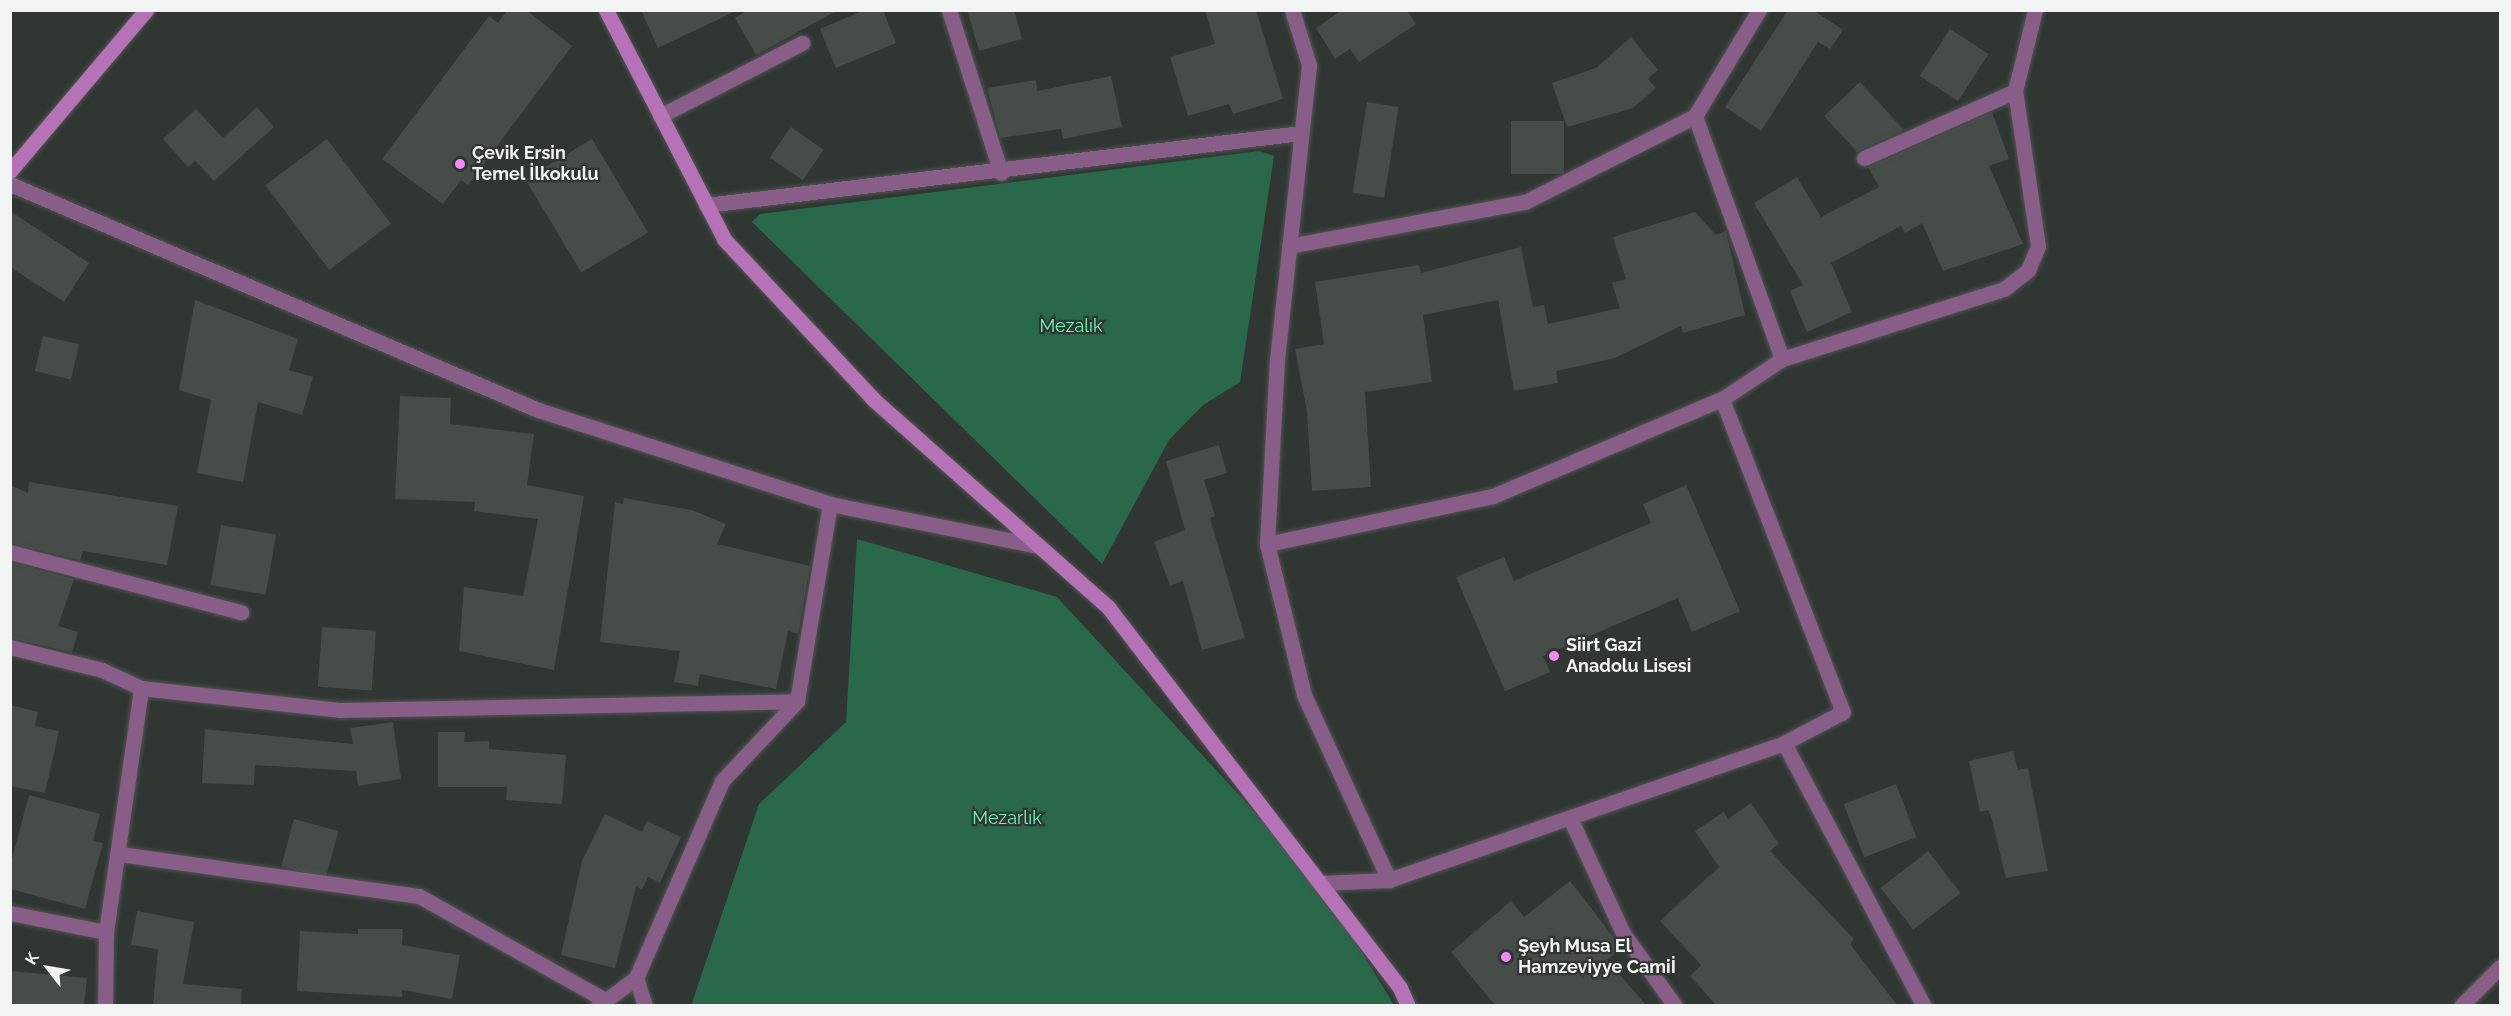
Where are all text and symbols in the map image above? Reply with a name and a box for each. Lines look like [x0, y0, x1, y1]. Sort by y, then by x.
place label: Çevik Ersin Temel İlkokulu [472, 143, 599, 186]
marker: Çevik Ersin Temel İlkokulu [453, 157, 467, 171]
park label: Mezalık [1039, 315, 1103, 337]
place label: Siirt Gazi Anadolu Lisesi [1566, 635, 1691, 678]
marker: Siirt Gazi Anadolu Lisesi [1547, 649, 1561, 663]
park label: Mezarlık [972, 807, 1042, 829]
place label: Şeyh Musa El Hamzeviyye Camiİ [1518, 936, 1676, 978]
north arrow [18, 938, 78, 998]
text: K [21, 949, 43, 968]
marker: Şeyh Musa El Hamzeviyye Camiİ [1499, 950, 1513, 964]

